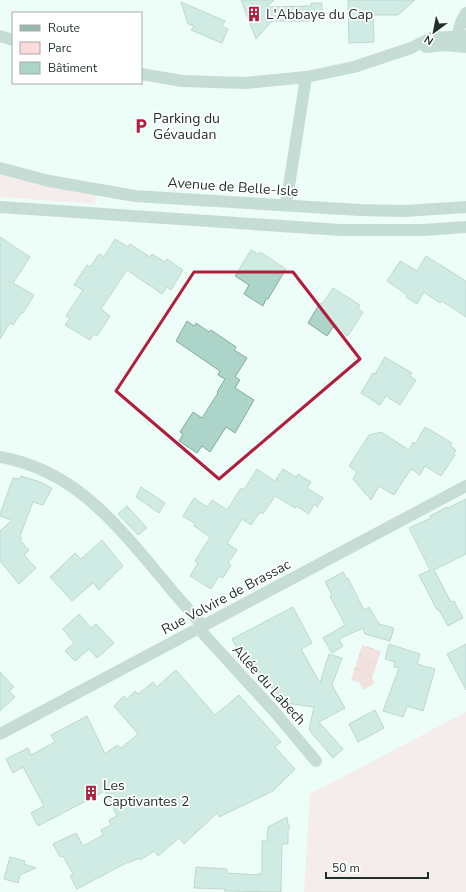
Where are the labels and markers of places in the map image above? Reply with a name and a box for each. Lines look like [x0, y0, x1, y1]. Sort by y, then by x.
building icon: L'Abbaye du Cap [245, 5, 263, 23]
place label: L'Abbaye du Cap [266, 5, 373, 24]
place label: Parking du Gévaudan [153, 109, 220, 144]
parking icon: Parking du Gévaudan [132, 117, 150, 135]
place label: Les Captivantes 2 [103, 776, 189, 811]
building icon: Les Captivantes 2 [82, 784, 100, 802]

